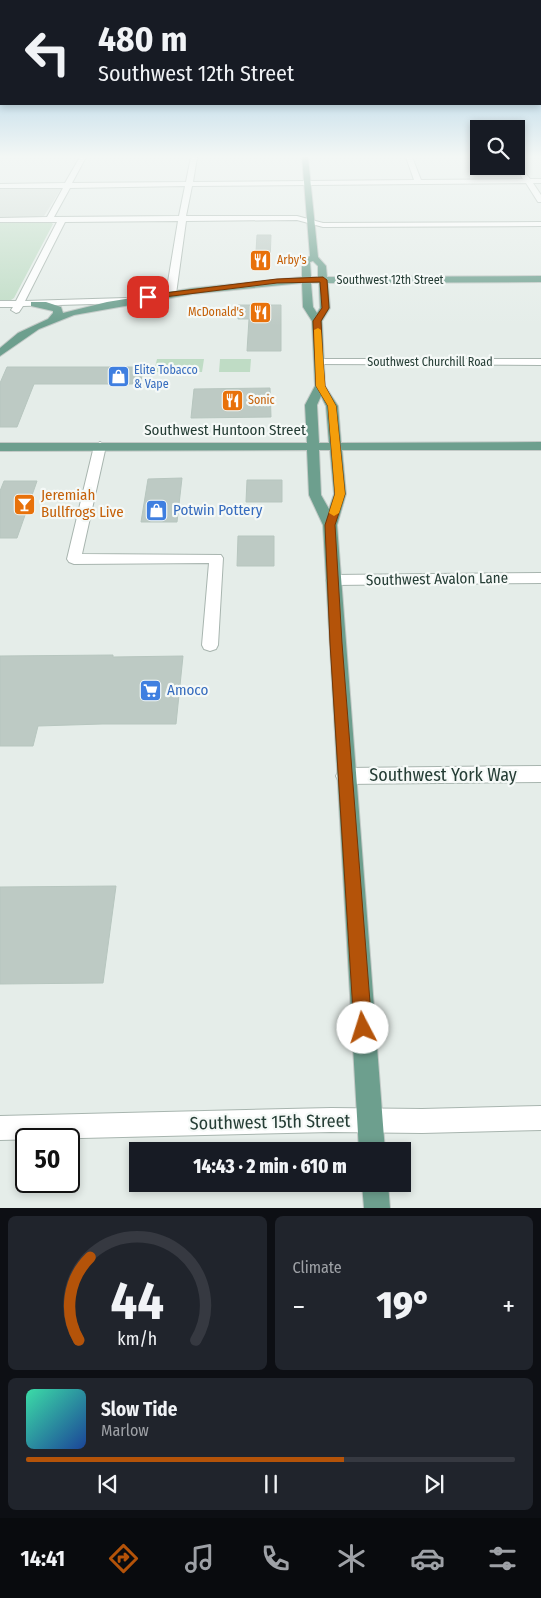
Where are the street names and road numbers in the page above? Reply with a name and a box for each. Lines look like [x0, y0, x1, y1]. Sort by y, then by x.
street label: Southwest 12th Street [337, 273, 444, 287]
street label: Southwest Churchill Road [367, 355, 493, 369]
street label: Southwest Huntoon Street [144, 421, 306, 439]
street label: Southwest Avalon Lane [366, 569, 508, 589]
street label: Southwest York Way [369, 764, 517, 786]
street label: Southwest 15th Street [189, 1110, 351, 1134]

